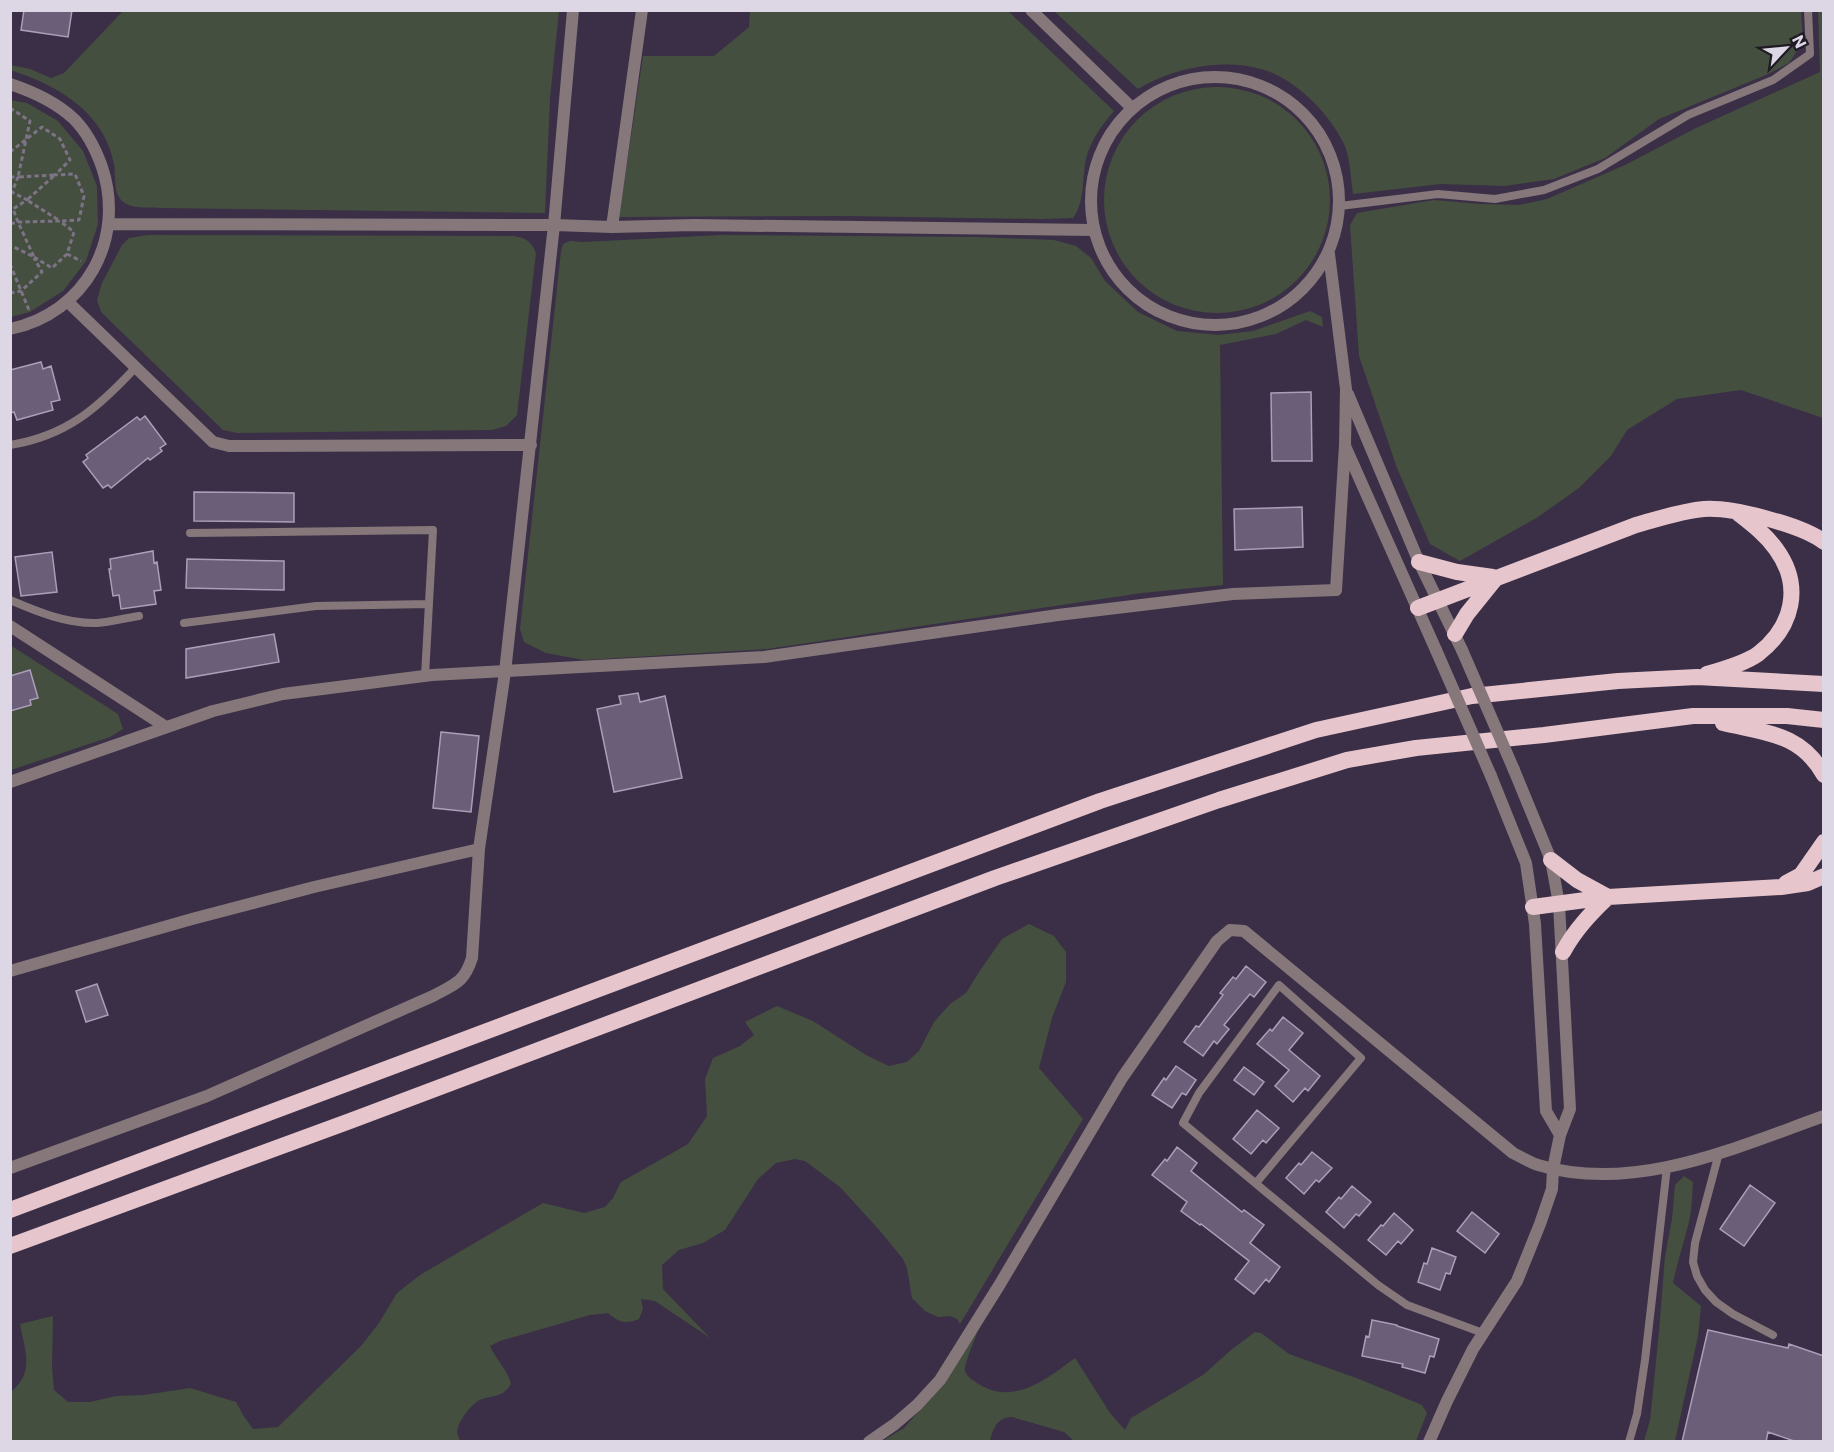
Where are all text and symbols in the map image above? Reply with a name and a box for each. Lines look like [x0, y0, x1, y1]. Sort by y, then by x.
north arrow [1756, 18, 1816, 78]
text: N [1789, 32, 1811, 51]

